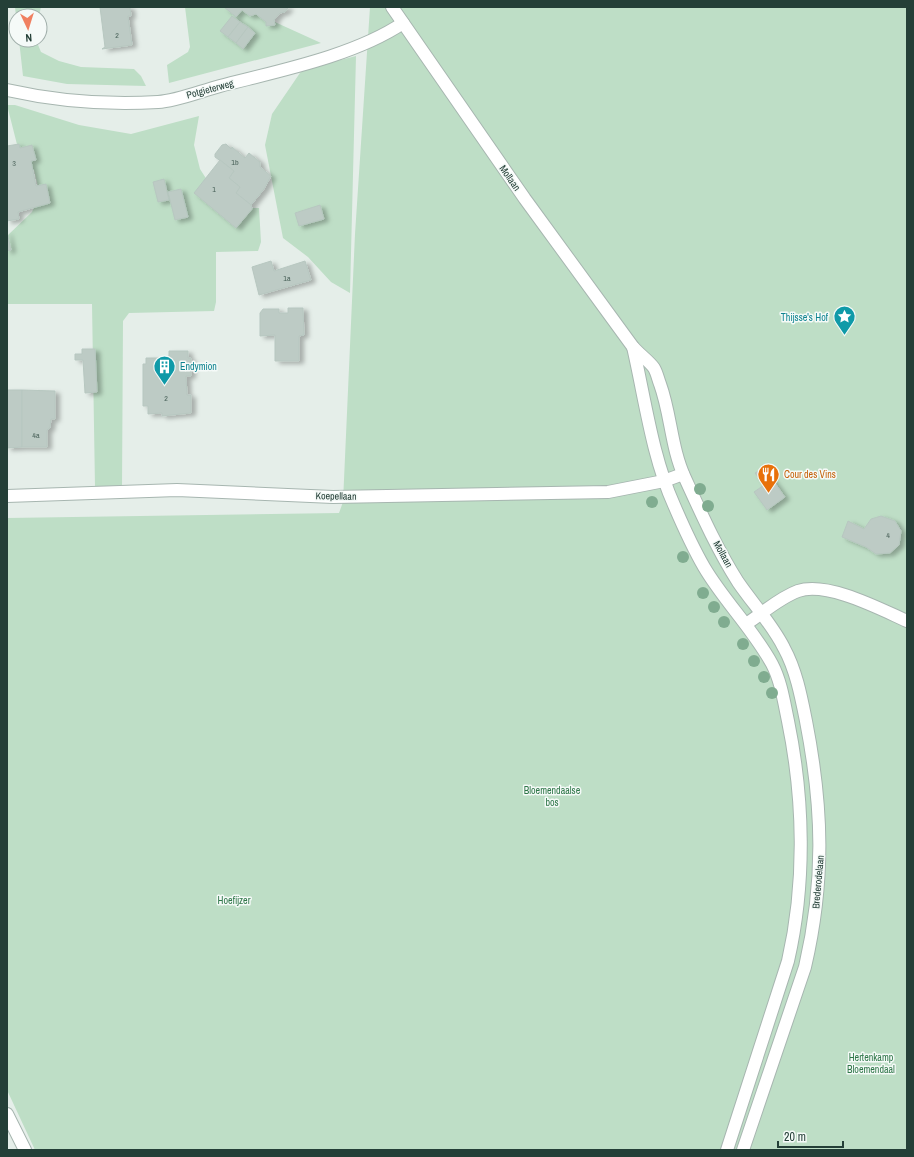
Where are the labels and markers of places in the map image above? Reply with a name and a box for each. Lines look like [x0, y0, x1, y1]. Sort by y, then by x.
place icon: Thijsse's Hof [831, 304, 857, 337]
place label: Thijsse's Hof [781, 311, 829, 324]
building icon: Endymion [152, 353, 178, 386]
place label: Endymion [180, 360, 217, 373]
restaurant icon: Cour des Vins [756, 461, 782, 494]
place label: Cour des Vins [784, 468, 836, 481]

